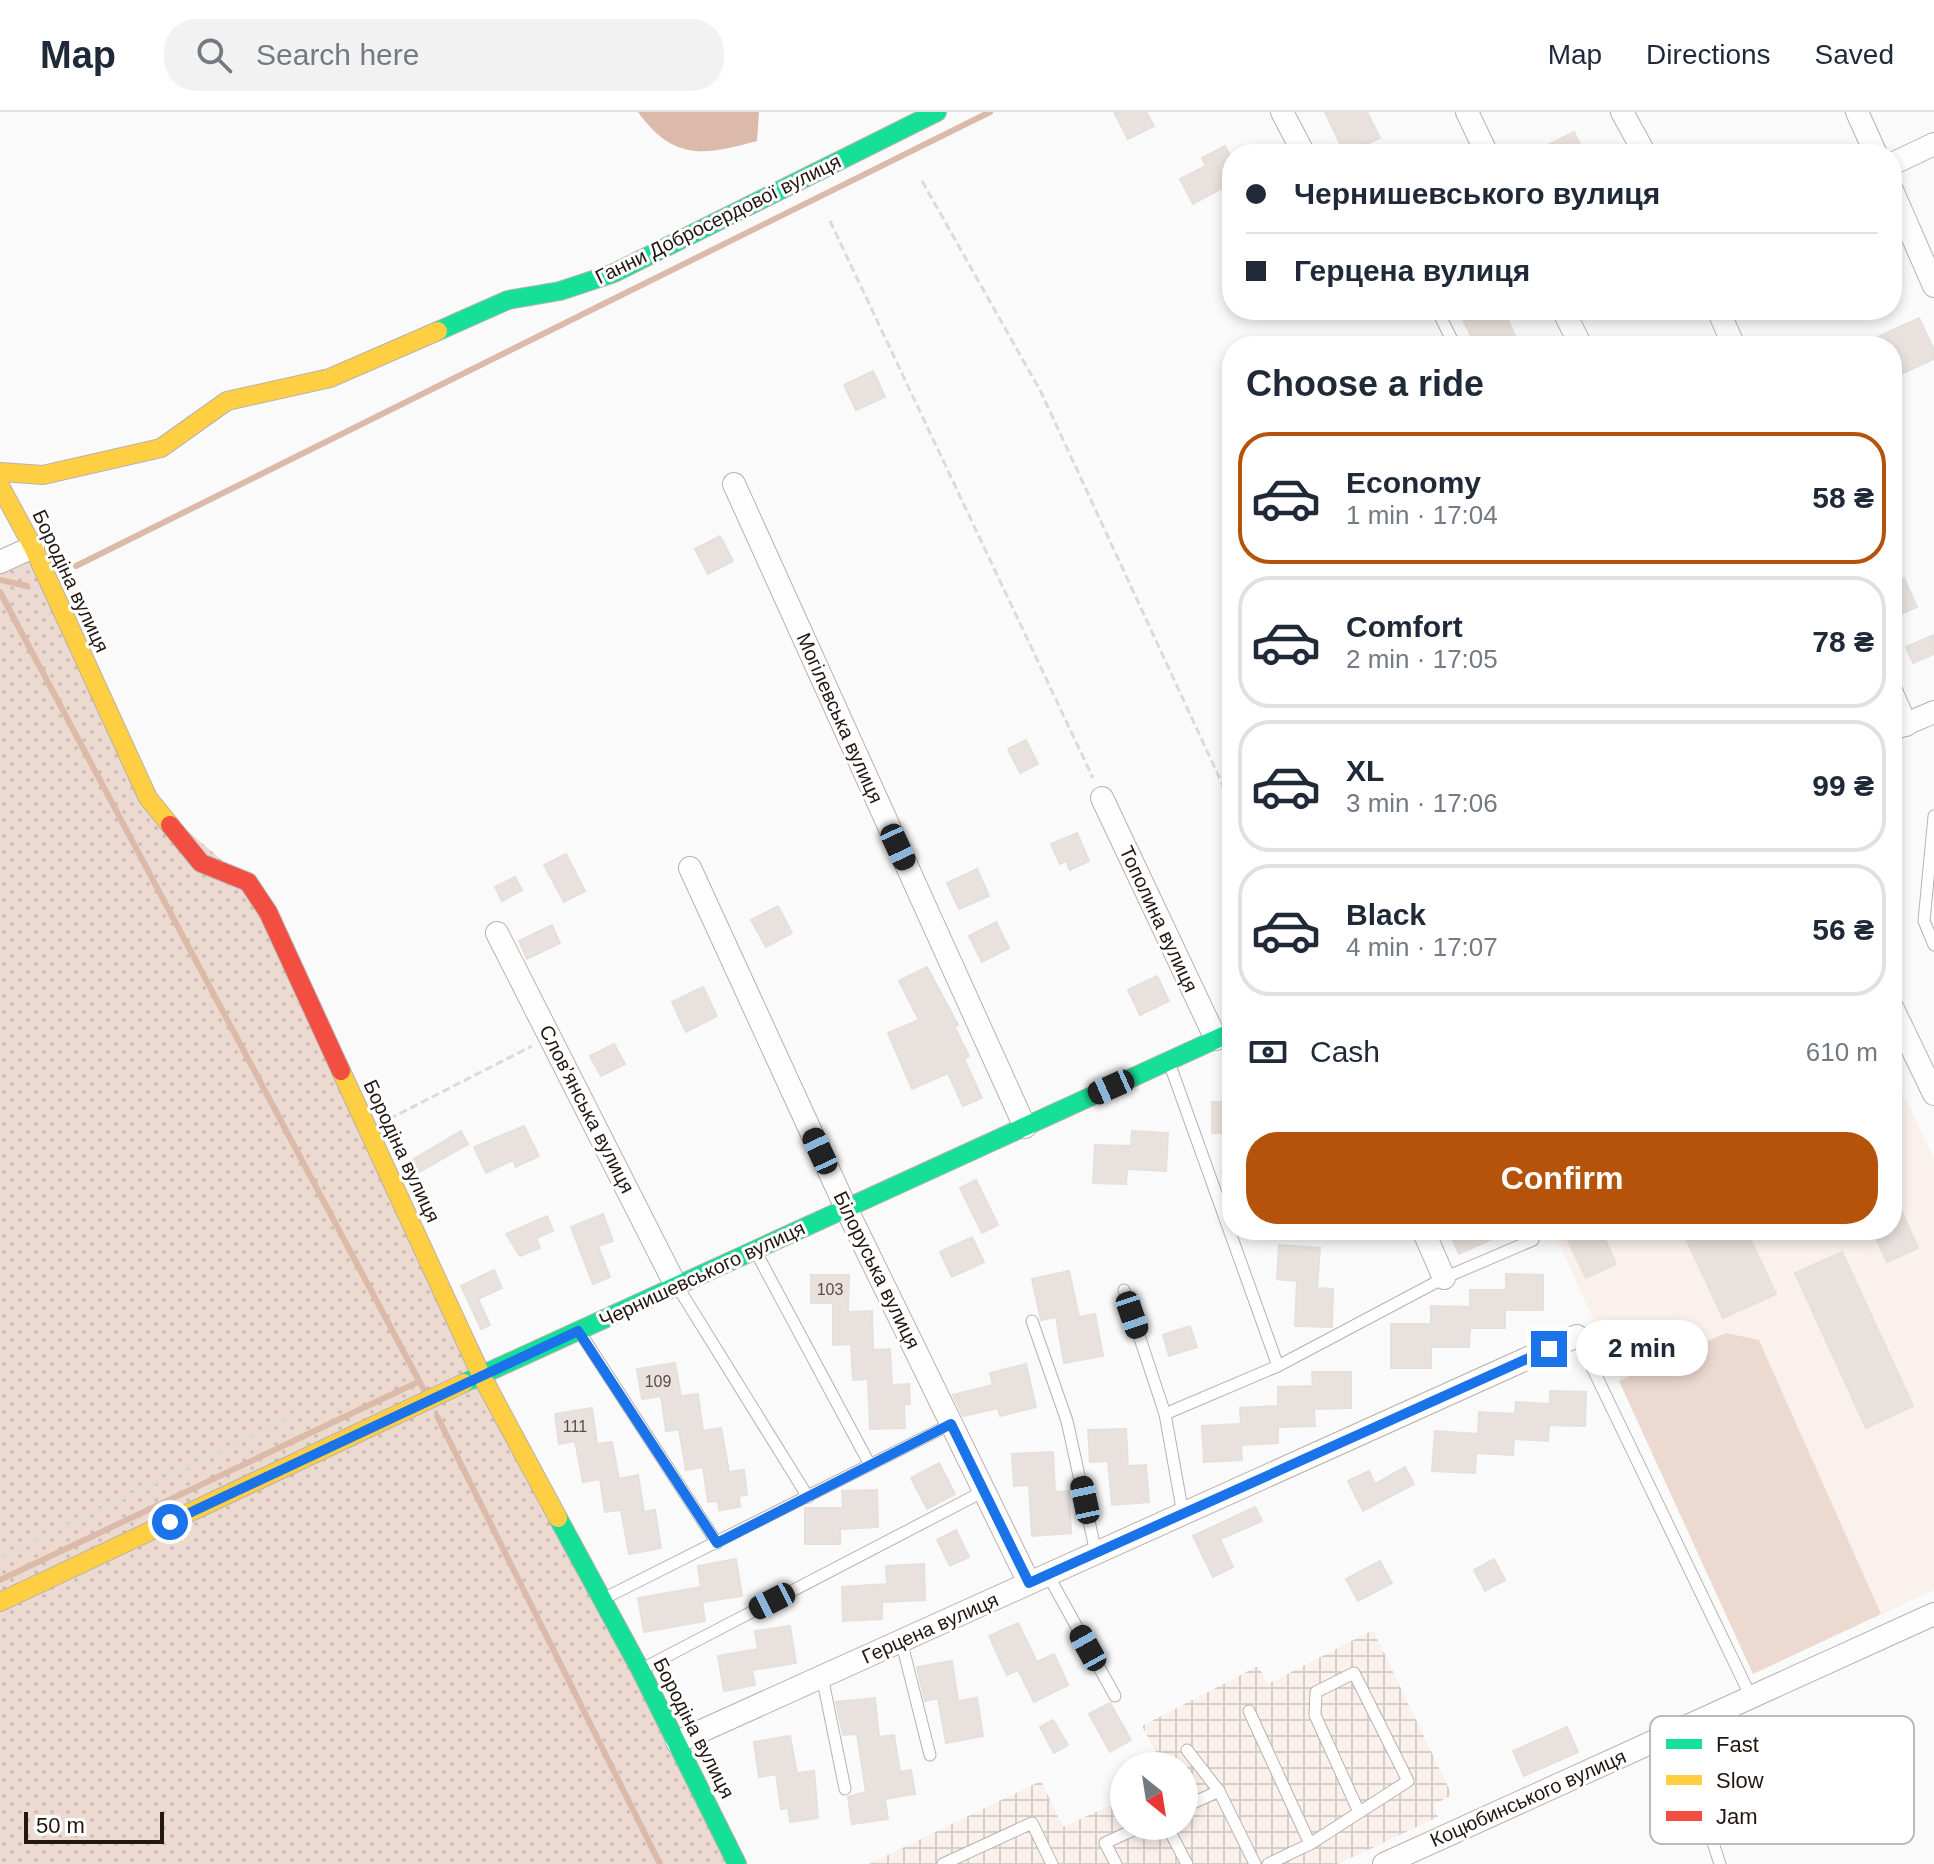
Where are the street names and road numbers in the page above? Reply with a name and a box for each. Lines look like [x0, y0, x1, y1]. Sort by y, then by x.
street label: Ганни Добросердової вулиця [592, 150, 844, 288]
street label: Бородіна вулиця [28, 506, 114, 656]
street label: Могілевська вулиця [793, 629, 887, 807]
street label: Тополина вулиця [1115, 842, 1203, 996]
street label: Слов’янська вулиця [535, 1021, 639, 1197]
street label: Бородіна вулиця [359, 1076, 445, 1226]
street label: Білоруська вулиця [829, 1188, 925, 1352]
street label: Чернишевського вулиця [596, 1217, 808, 1331]
street label: Герцена вулиця [859, 1588, 1001, 1668]
street label: Бородіна вулиця [649, 1654, 739, 1802]
street label: Коцюбинського вулиця [1427, 1745, 1629, 1851]

